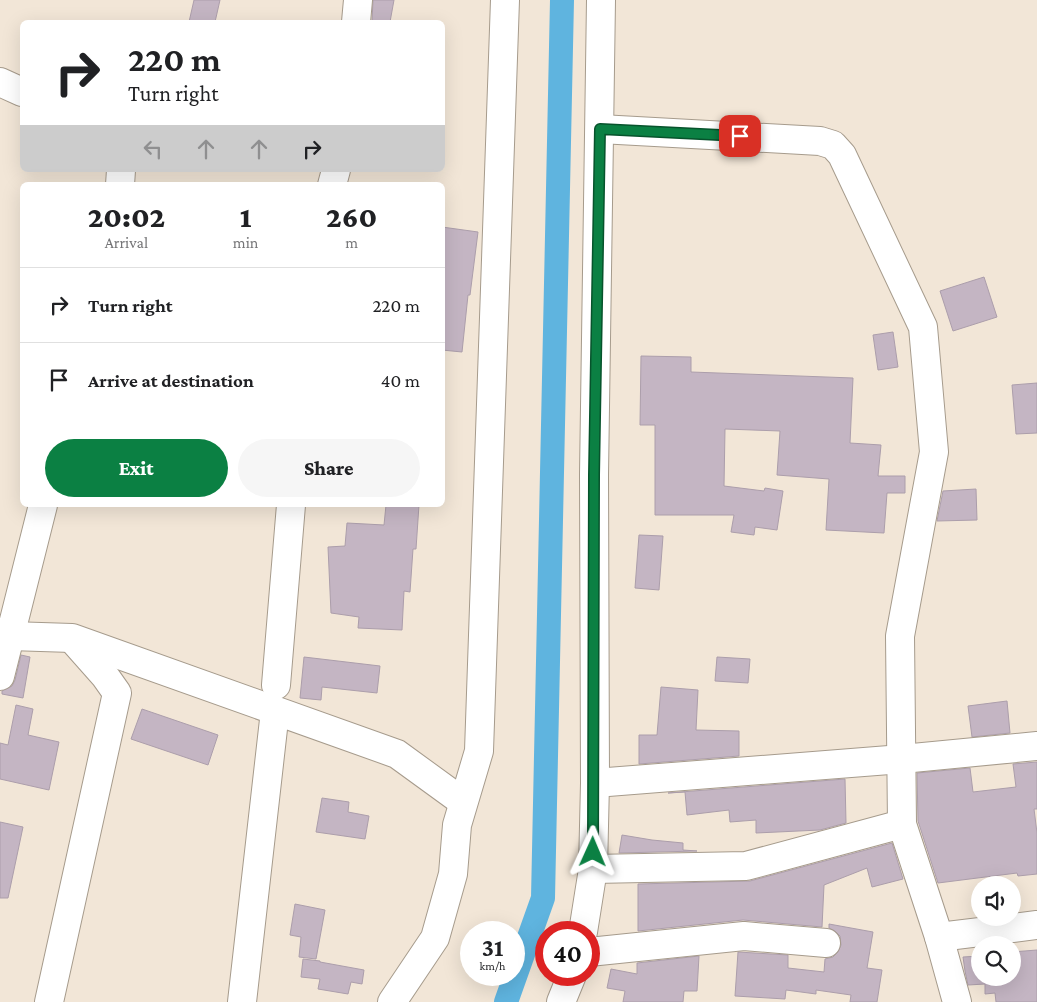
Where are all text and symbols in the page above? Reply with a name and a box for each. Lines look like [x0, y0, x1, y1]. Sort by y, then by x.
icon: right [45, 40, 110, 105]
text: 220 m [128, 40, 221, 79]
text: Turn right [128, 81, 219, 106]
pin [719, 115, 761, 157]
icon: arrive [726, 122, 754, 150]
icon: left [139, 135, 167, 163]
icon: ahead [192, 135, 220, 163]
icon: ahead [245, 135, 273, 163]
icon: right [298, 135, 326, 163]
text: 20:02 [88, 200, 165, 233]
text: 1 [240, 200, 251, 233]
text: 260 [326, 200, 377, 233]
text: Arrival [105, 234, 148, 251]
text: min [233, 234, 258, 251]
text: m [345, 234, 358, 251]
icon: right [45, 291, 73, 319]
text: Turn right [88, 295, 173, 316]
text: 220 m [372, 295, 420, 316]
icon: arrive [45, 366, 73, 394]
text: Arrive at destination [88, 370, 254, 391]
text: 40 m [381, 370, 420, 391]
button: Exit [45, 439, 228, 497]
button: Share [238, 439, 420, 497]
position arrow [566, 825, 618, 877]
map controls [971, 876, 1021, 986]
button: sound [971, 876, 1021, 926]
speed limit sign: 40 [535, 921, 600, 986]
text: 31 [482, 934, 503, 961]
button: search [971, 936, 1021, 986]
text: km/h [480, 959, 505, 973]

